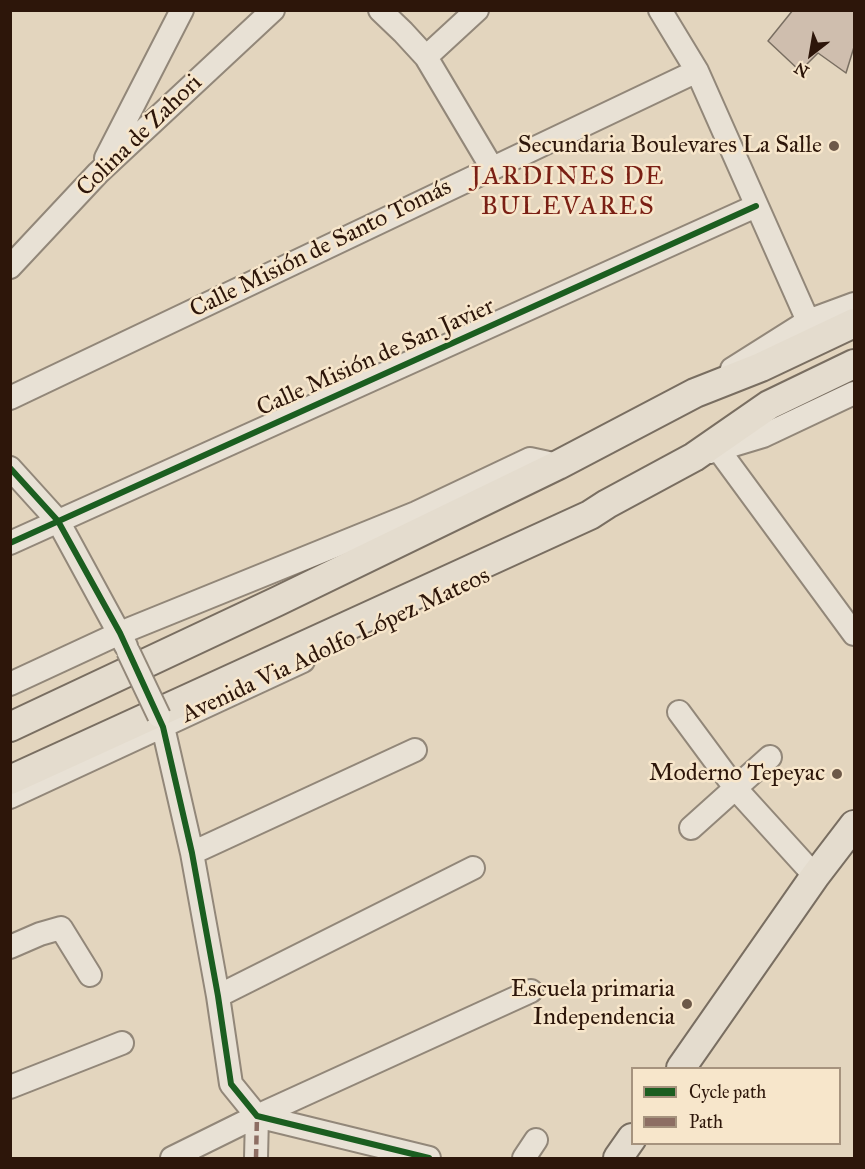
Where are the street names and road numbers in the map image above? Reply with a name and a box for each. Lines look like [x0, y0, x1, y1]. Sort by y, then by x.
street label: Colina de Zahori [71, 69, 209, 203]
street label: Calle Misión de Santo Tomás [186, 173, 456, 325]
street label: Calle Misión de San Javier [253, 293, 499, 423]
street label: Avenida Via Adolfo López Mateos [177, 562, 495, 730]

